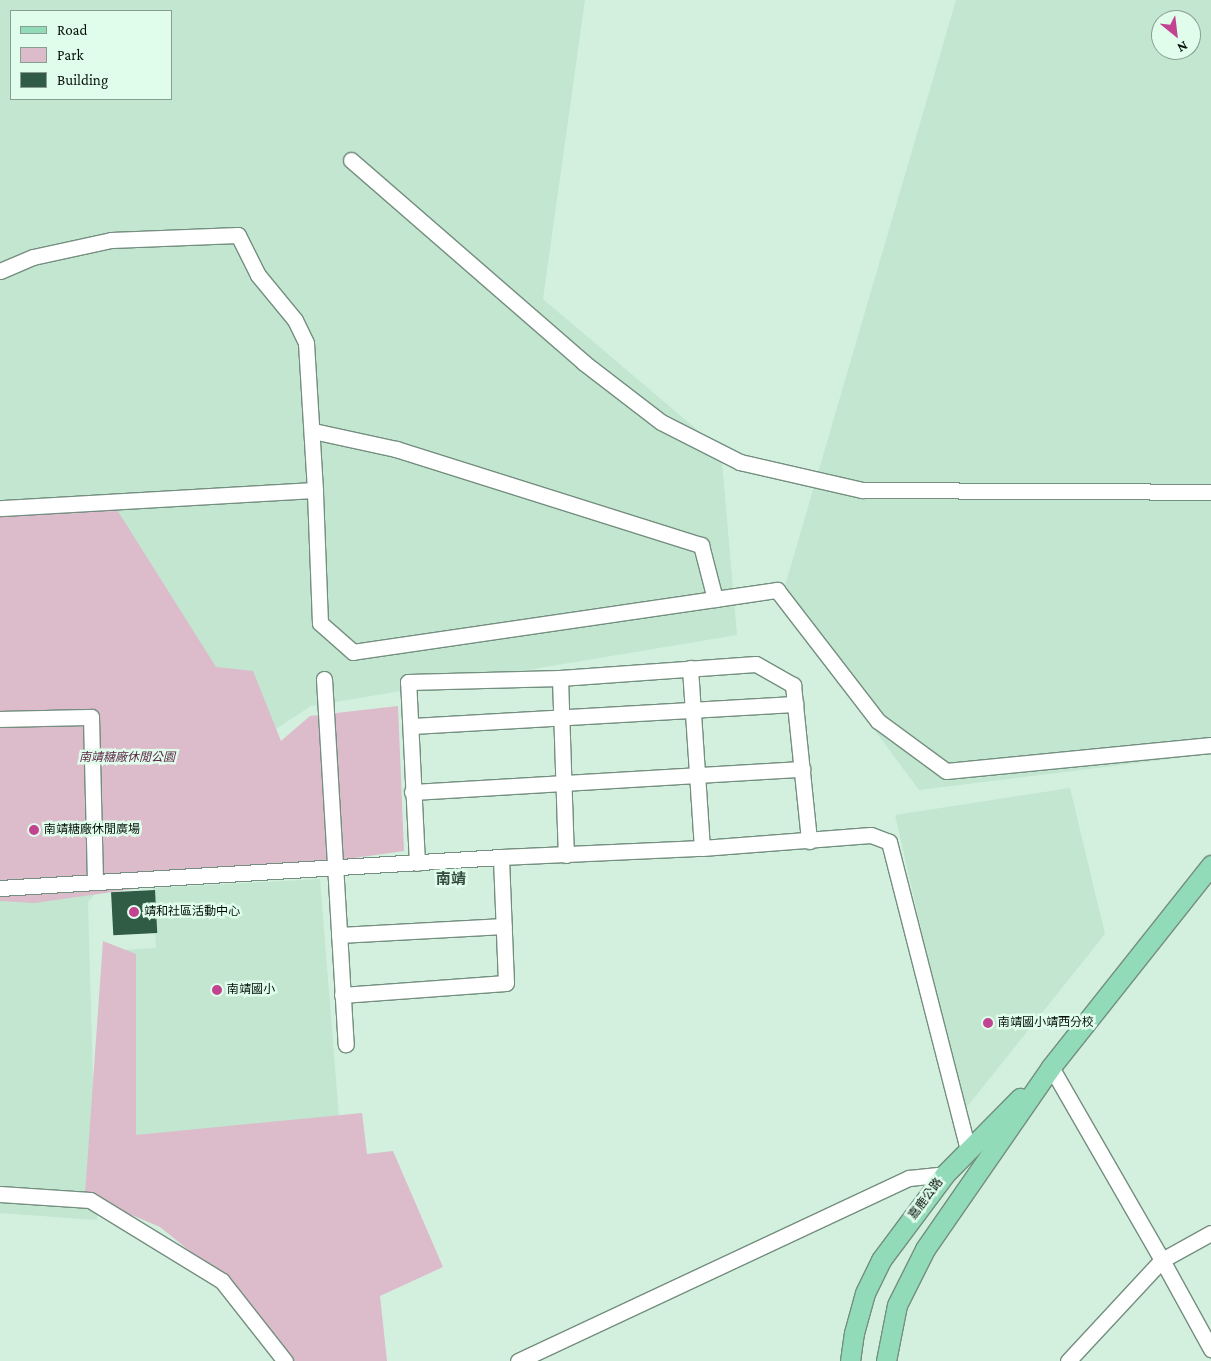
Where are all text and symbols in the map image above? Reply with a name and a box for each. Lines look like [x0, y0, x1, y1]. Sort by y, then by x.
legend [10, 10, 172, 100]
north arrow [1151, 10, 1201, 60]
text: Road [57, 22, 87, 38]
text: N [1175, 38, 1191, 57]
text: Park [57, 47, 84, 63]
text: Building [57, 72, 108, 88]
park label: 南靖糖廠休閒公園 [79, 751, 175, 765]
place label: 南靖糖廠休閒廣場 [44, 823, 140, 837]
marker: 南靖糖廠休閒廣場 [28, 824, 40, 836]
district label: 南靖 [436, 871, 466, 889]
place label: 靖和社區活動中心 [144, 905, 240, 919]
marker: 靖和社區活動中心 [128, 906, 140, 918]
place label: 南靖國小 [227, 983, 275, 997]
marker: 南靖國小 [211, 984, 223, 996]
place label: 南靖國小靖西分校 [998, 1016, 1094, 1030]
marker: 南靖國小靖西分校 [982, 1017, 994, 1029]
street label: 嘉鹿公路 [906, 1175, 946, 1223]

